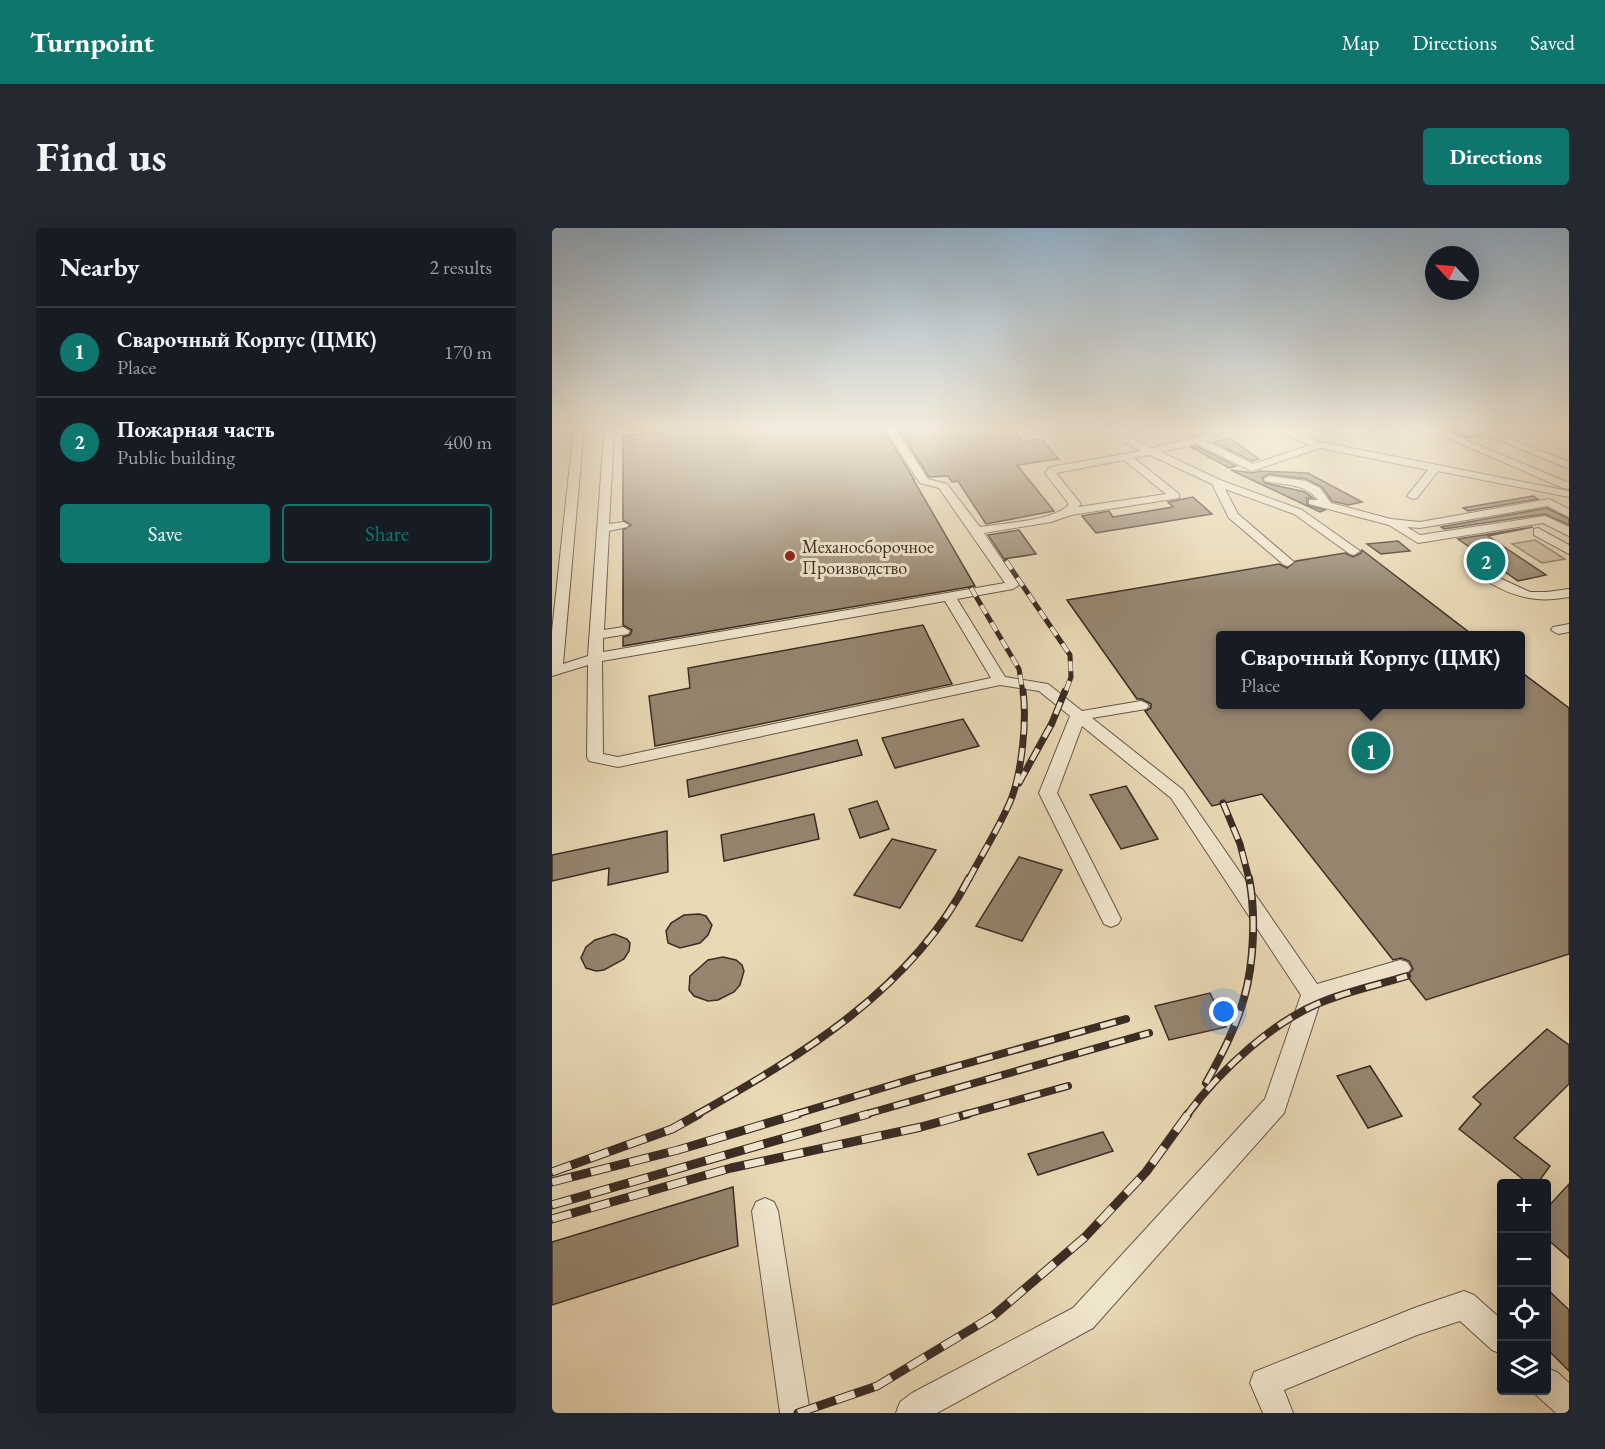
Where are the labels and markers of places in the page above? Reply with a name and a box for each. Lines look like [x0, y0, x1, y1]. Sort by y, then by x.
place label: Механосборочное Производство [802, 535, 934, 579]
pin: 2 [1466, 538, 1506, 584]
marker: Механосборочное Производство [783, 549, 797, 563]
pin: 1 [1352, 728, 1390, 774]

